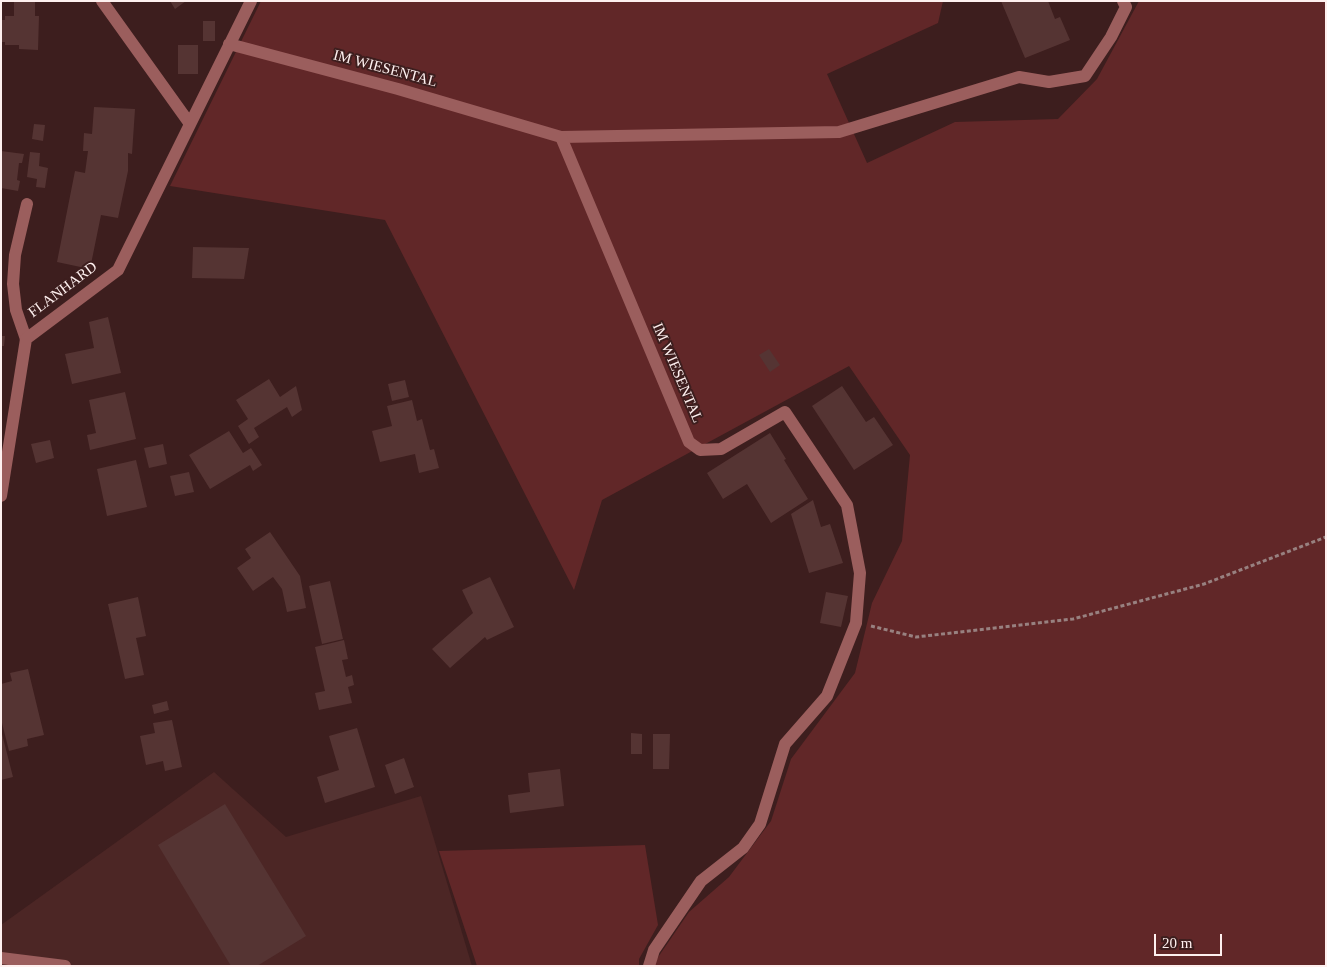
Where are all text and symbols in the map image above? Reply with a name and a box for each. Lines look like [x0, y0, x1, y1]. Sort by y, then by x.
street label: IM WIESENTAL [331, 46, 439, 92]
street label: FLANHARD [25, 258, 101, 322]
street label: IM WIESENTAL [648, 320, 706, 426]
scale bar [1157, 924, 1224, 956]
text: 20 m [1162, 935, 1192, 951]

